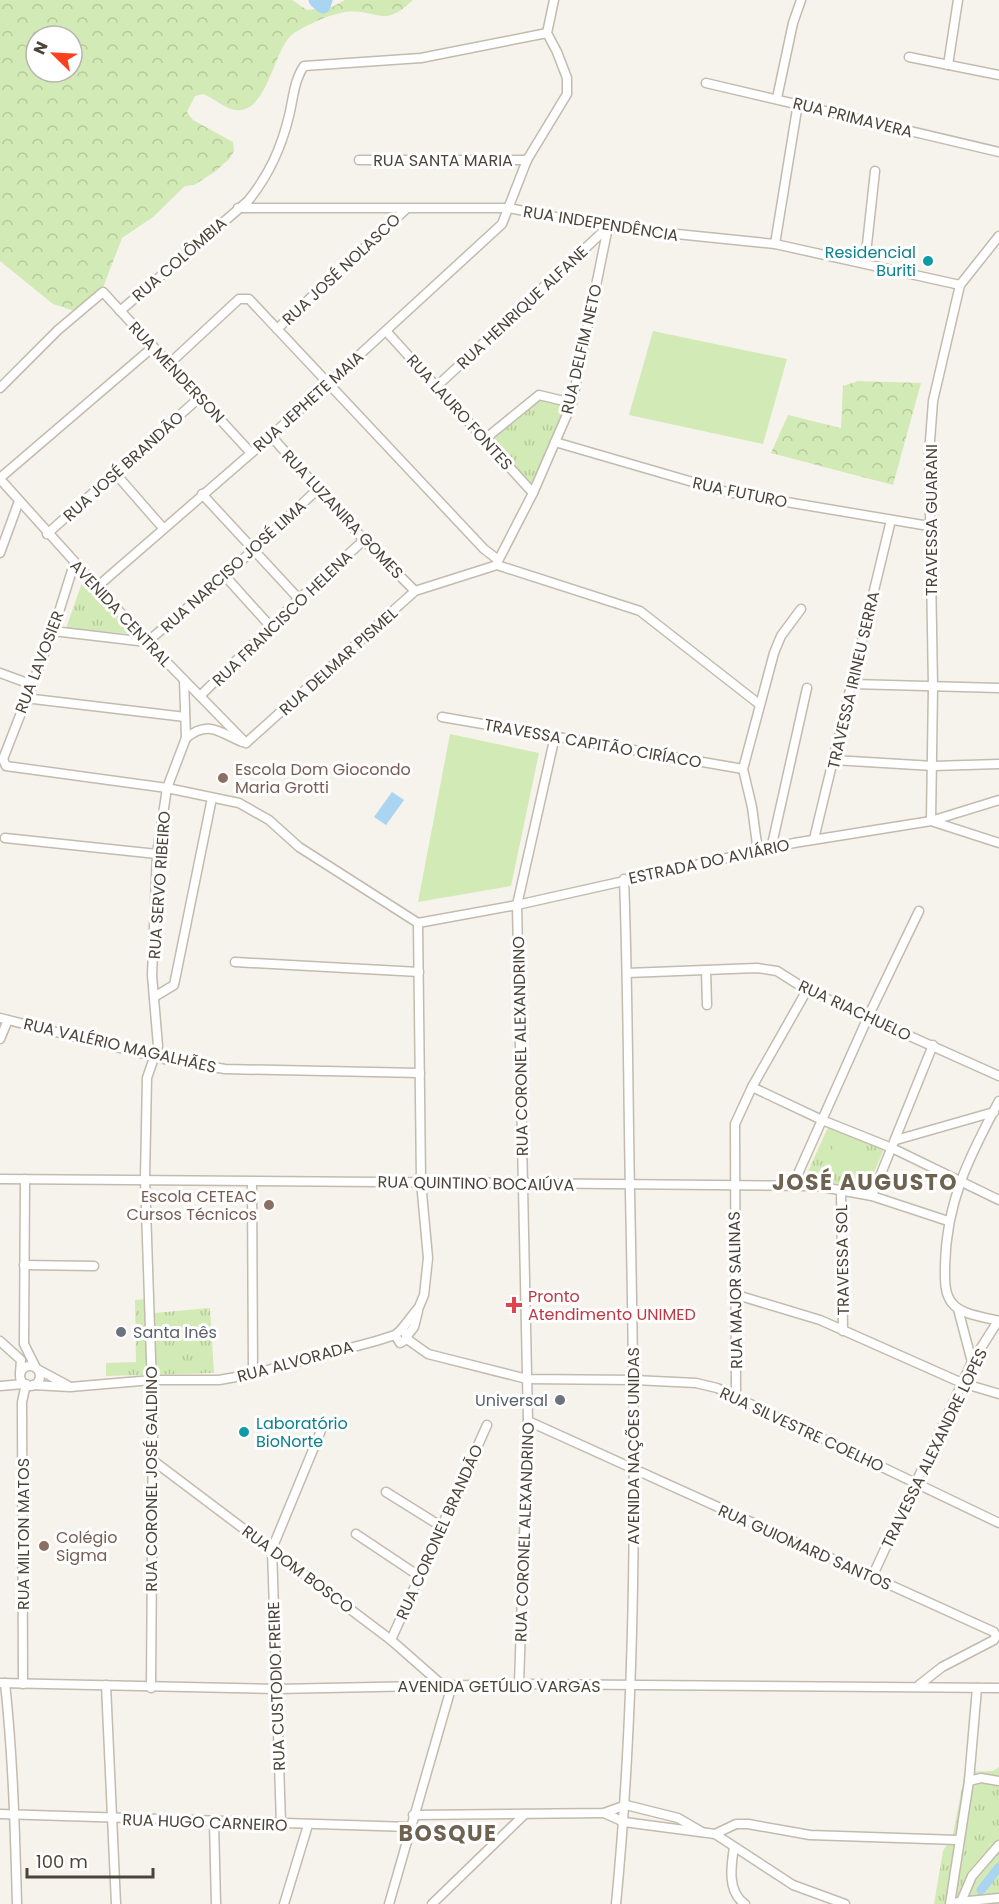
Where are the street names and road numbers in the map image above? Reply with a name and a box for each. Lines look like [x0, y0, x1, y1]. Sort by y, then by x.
street label: RUA PRIMAVERA [791, 91, 915, 144]
street label: RUA SANTA MARIA [373, 149, 513, 172]
street label: RUA INDEPENDÊNCIA [522, 200, 680, 247]
street label: RUA JOSÉ NOLASCO [277, 208, 406, 330]
street label: RUA COLÔMBIA [127, 212, 232, 307]
street label: RUA HENRIQUE ALFANE [452, 240, 593, 374]
street label: RUA DELFIM NETO [555, 282, 608, 416]
street label: RUA MENDERSON [123, 316, 230, 428]
street label: RUA JEPHETE MAIA [248, 345, 369, 457]
street label: RUA LAURO FONTES [401, 349, 518, 475]
street label: RUA JOSÉ BRANDÃO [58, 406, 189, 527]
street label: TRAVESSA GUARANI [920, 444, 943, 596]
street label: RUA LUZANIRA GOMES [277, 445, 409, 584]
street label: RUA FUTURO [690, 471, 789, 514]
street label: RUA NARCISO JOSÉ LIMA [156, 495, 311, 638]
street label: RUA FRANCISCO HELENA [207, 545, 358, 691]
street label: AVENIDA CENTRAL [65, 555, 177, 672]
street label: TRAVESSA IRINEU SERRA [822, 589, 885, 771]
street label: RUA DELMAR PISMEL [274, 602, 403, 721]
street label: RUA LAVOSIER [9, 608, 70, 717]
street label: TRAVESSA CAPITÃO CIRÍACO [482, 713, 703, 774]
street label: RUA SERVO RIBEIRO [143, 810, 176, 960]
street label: ESTRADA DO AVIÁRIO [627, 833, 792, 890]
street label: RUA CORONEL ALEXANDRINO [507, 936, 534, 1156]
street label: RUA RIACHUELO [795, 974, 915, 1047]
street label: RUA VALÉRIO MAGALHÃES [21, 1012, 218, 1079]
street label: RUA QUINTINO BOCAIÚVA [377, 1170, 575, 1197]
street label: TRAVESSA SOL [830, 1204, 855, 1316]
street label: RUA MAJOR SALINAS [723, 1211, 748, 1369]
street label: RUA ALVORADA [235, 1335, 356, 1388]
street label: TRAVESSA ALEXANDRE LOPES [876, 1344, 993, 1552]
street label: AVENIDA NAÇÕES UNIDAS [622, 1347, 645, 1545]
street label: RUA CORONEL JOSÉ GALDINO [140, 1366, 163, 1592]
street label: RUA SILVESTRE COELHO [716, 1381, 888, 1478]
street label: RUA CORONEL ALEXANDRINO [509, 1422, 540, 1642]
street label: RUA CORONEL BRANDÃO [390, 1441, 489, 1624]
street label: RUA MILTON MATOS [12, 1458, 35, 1610]
street label: RUA GUIOMARD SANTOS [715, 1499, 895, 1596]
street label: RUA DOM BOSCO [237, 1520, 358, 1619]
street label: RUA CUSTODIO FREIRE [262, 1601, 291, 1771]
street label: AVENIDA GETÚLIO VARGAS [397, 1675, 601, 1698]
street label: RUA HUGO CARNEIRO [122, 1808, 288, 1837]

